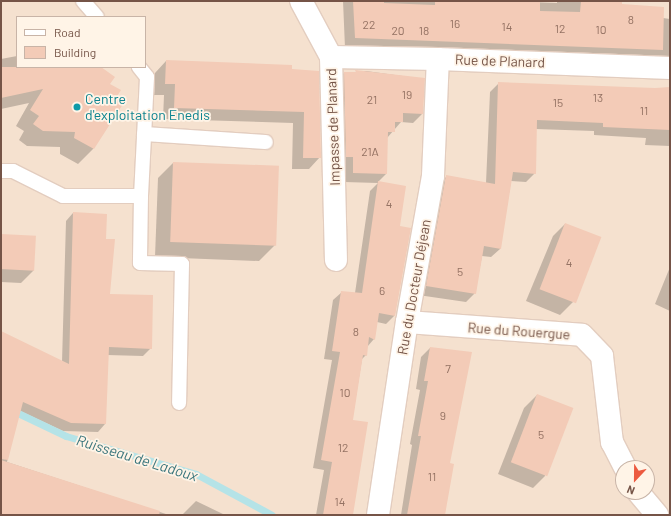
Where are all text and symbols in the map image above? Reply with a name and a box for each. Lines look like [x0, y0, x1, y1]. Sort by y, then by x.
house number: 8 [628, 13, 634, 27]
legend [16, 16, 146, 68]
house number: 16 [450, 17, 460, 31]
house number: 22 [363, 18, 375, 32]
house number: 14 [502, 20, 512, 34]
house number: 12 [555, 22, 565, 36]
house number: 10 [596, 23, 606, 37]
house number: 20 [391, 24, 405, 38]
house number: 18 [419, 24, 429, 38]
text: Road [54, 25, 81, 39]
text: Building [54, 45, 96, 59]
street label: Rue de Planard [455, 51, 545, 71]
street label: Impasse de Planard [323, 68, 343, 186]
house number: 19 [402, 88, 412, 102]
place label: Centre d'exploitation Enedis [85, 91, 210, 124]
house number: 13 [593, 91, 603, 105]
house number: 21 [367, 93, 377, 107]
house number: 15 [553, 96, 563, 110]
marker: Centre d'exploitation Enedis [72, 102, 82, 112]
house number: 11 [640, 104, 648, 118]
house number: 21A [361, 145, 379, 159]
house number: 4 [386, 197, 392, 211]
street label: Rue du Docteur Déjean [394, 218, 434, 356]
house number: 4 [566, 256, 572, 270]
house number: 5 [457, 265, 463, 279]
house number: 6 [379, 284, 385, 298]
street label: Rue du Rouergue [467, 319, 571, 343]
house number: 8 [353, 325, 359, 339]
house number: 7 [445, 362, 451, 376]
house number: 10 [340, 386, 350, 400]
house number: 9 [440, 409, 446, 423]
house number: 5 [538, 428, 544, 442]
water label: Ruisseau de Ladoux [74, 431, 200, 485]
house number: 12 [338, 441, 348, 455]
north arrow [615, 460, 655, 500]
house number: 11 [428, 470, 436, 484]
text: N [625, 483, 637, 498]
house number: 14 [335, 495, 345, 509]

